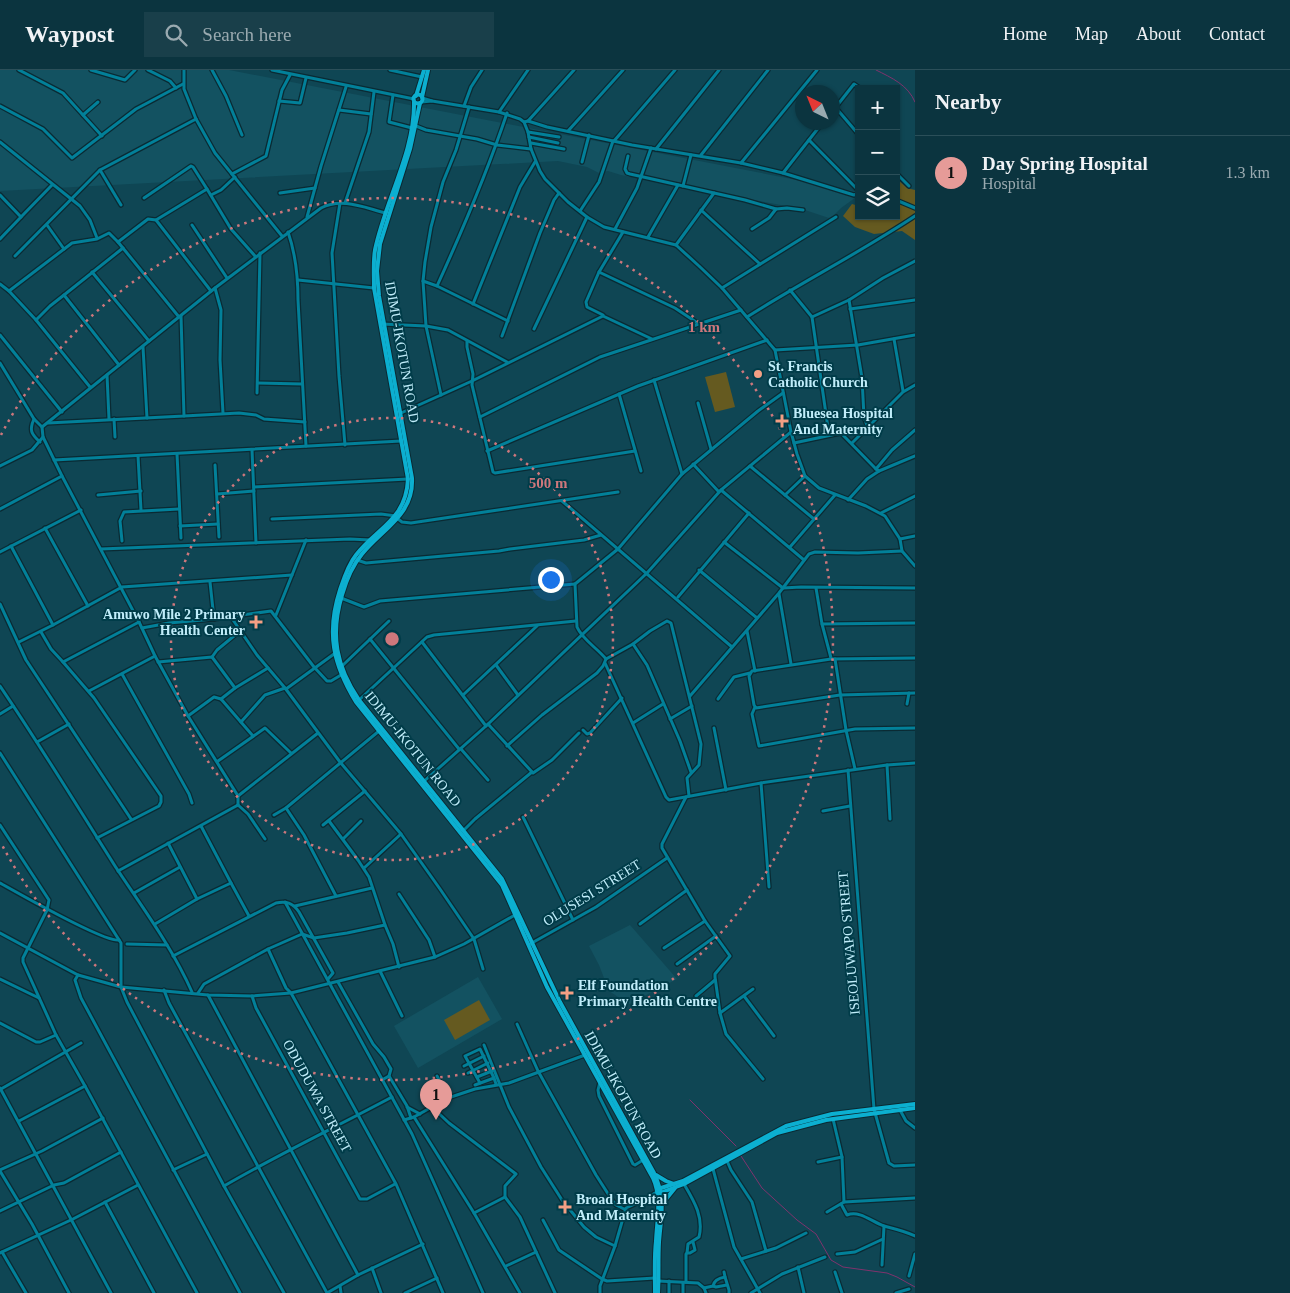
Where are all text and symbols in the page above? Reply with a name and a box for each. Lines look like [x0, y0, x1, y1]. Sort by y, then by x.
search box [144, 12, 494, 57]
text: Waypost [25, 21, 114, 47]
icon: search [162, 21, 190, 49]
text: Search here [202, 24, 292, 45]
text: Home [1003, 24, 1047, 44]
text: Map [1075, 24, 1108, 44]
text: About [1136, 24, 1181, 44]
text: Contact [1209, 24, 1265, 44]
north arrow [795, 85, 840, 130]
map controls [855, 85, 900, 220]
button: + [855, 85, 900, 130]
text: Nearby [935, 90, 1002, 114]
button: − [855, 130, 900, 175]
text: Day Spring Hospital [982, 153, 1148, 174]
text: 1 [947, 164, 955, 181]
text: 1.3 km [1226, 164, 1270, 181]
button: layers [855, 175, 900, 220]
text: Hospital [982, 175, 1036, 192]
street label: IDIMU-IKOTUN ROAD [382, 280, 422, 424]
text: 1 km [688, 319, 721, 335]
place label: St. Francis Catholic Church [768, 359, 868, 390]
marker: St. Francis Catholic Church [752, 368, 764, 380]
place label: Bluesea Hospital And Maternity [793, 406, 893, 437]
marker: Bluesea Hospital And Maternity [775, 414, 789, 428]
text: 500 m [529, 475, 568, 491]
your location [538, 567, 564, 593]
place label: Amuwo Mile 2 Primary Health Center [103, 607, 245, 638]
marker: Amuwo Mile 2 Primary Health Center [249, 615, 263, 629]
centre of rings [383, 630, 401, 648]
street label: IDIMU-IKOTUN ROAD [362, 689, 464, 809]
street label: OLUSESI STREET [540, 857, 644, 929]
street label: ISEOLUWAPO STREET [835, 870, 863, 1016]
place label: Elf Foundation Primary Health Centre [578, 978, 717, 1009]
marker: Elf Foundation Primary Health Centre [560, 986, 574, 1000]
street label: IDIMU-IKOTUN ROAD [582, 1029, 664, 1161]
street label: ODUDUWA STREET [280, 1037, 354, 1155]
pin: 1 [420, 1079, 452, 1120]
place label: Broad Hospital And Maternity [576, 1192, 667, 1223]
marker: Broad Hospital And Maternity [558, 1200, 572, 1214]

